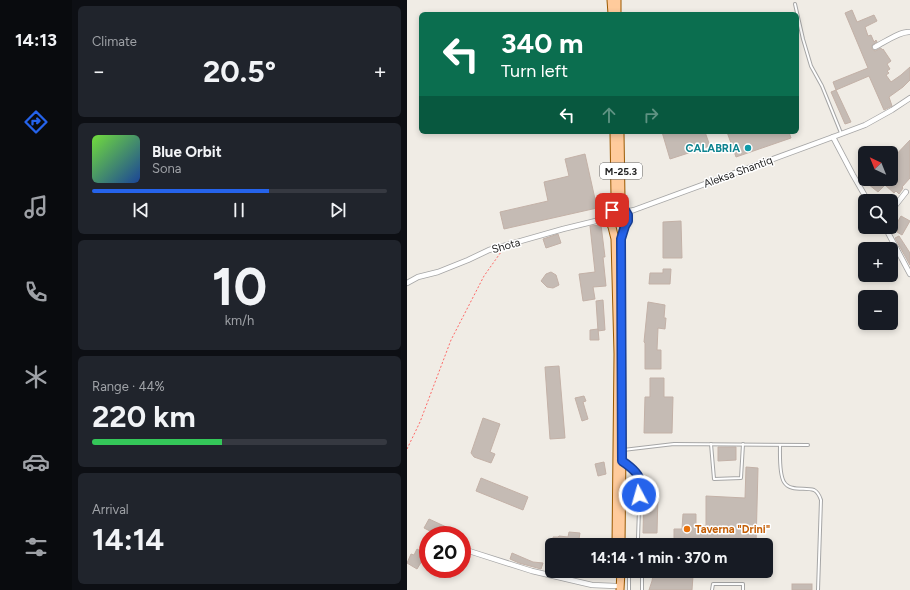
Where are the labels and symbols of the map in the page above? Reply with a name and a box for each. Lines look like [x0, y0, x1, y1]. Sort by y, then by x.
place label: CALABRIA [686, 142, 740, 155]
marker: CALABRIA [743, 143, 753, 153]
north arrow [858, 146, 898, 186]
street label: Aleksa Shantiq [702, 154, 774, 190]
road number: M-25.3 [600, 163, 642, 179]
pin [595, 193, 629, 227]
street label: Shota [490, 236, 522, 256]
position arrow [618, 474, 660, 516]
place label: Taverna "Drini" [695, 523, 770, 536]
marker: Taverna "Drini" [682, 524, 692, 534]
speed limit sign: 20 [419, 526, 471, 578]

